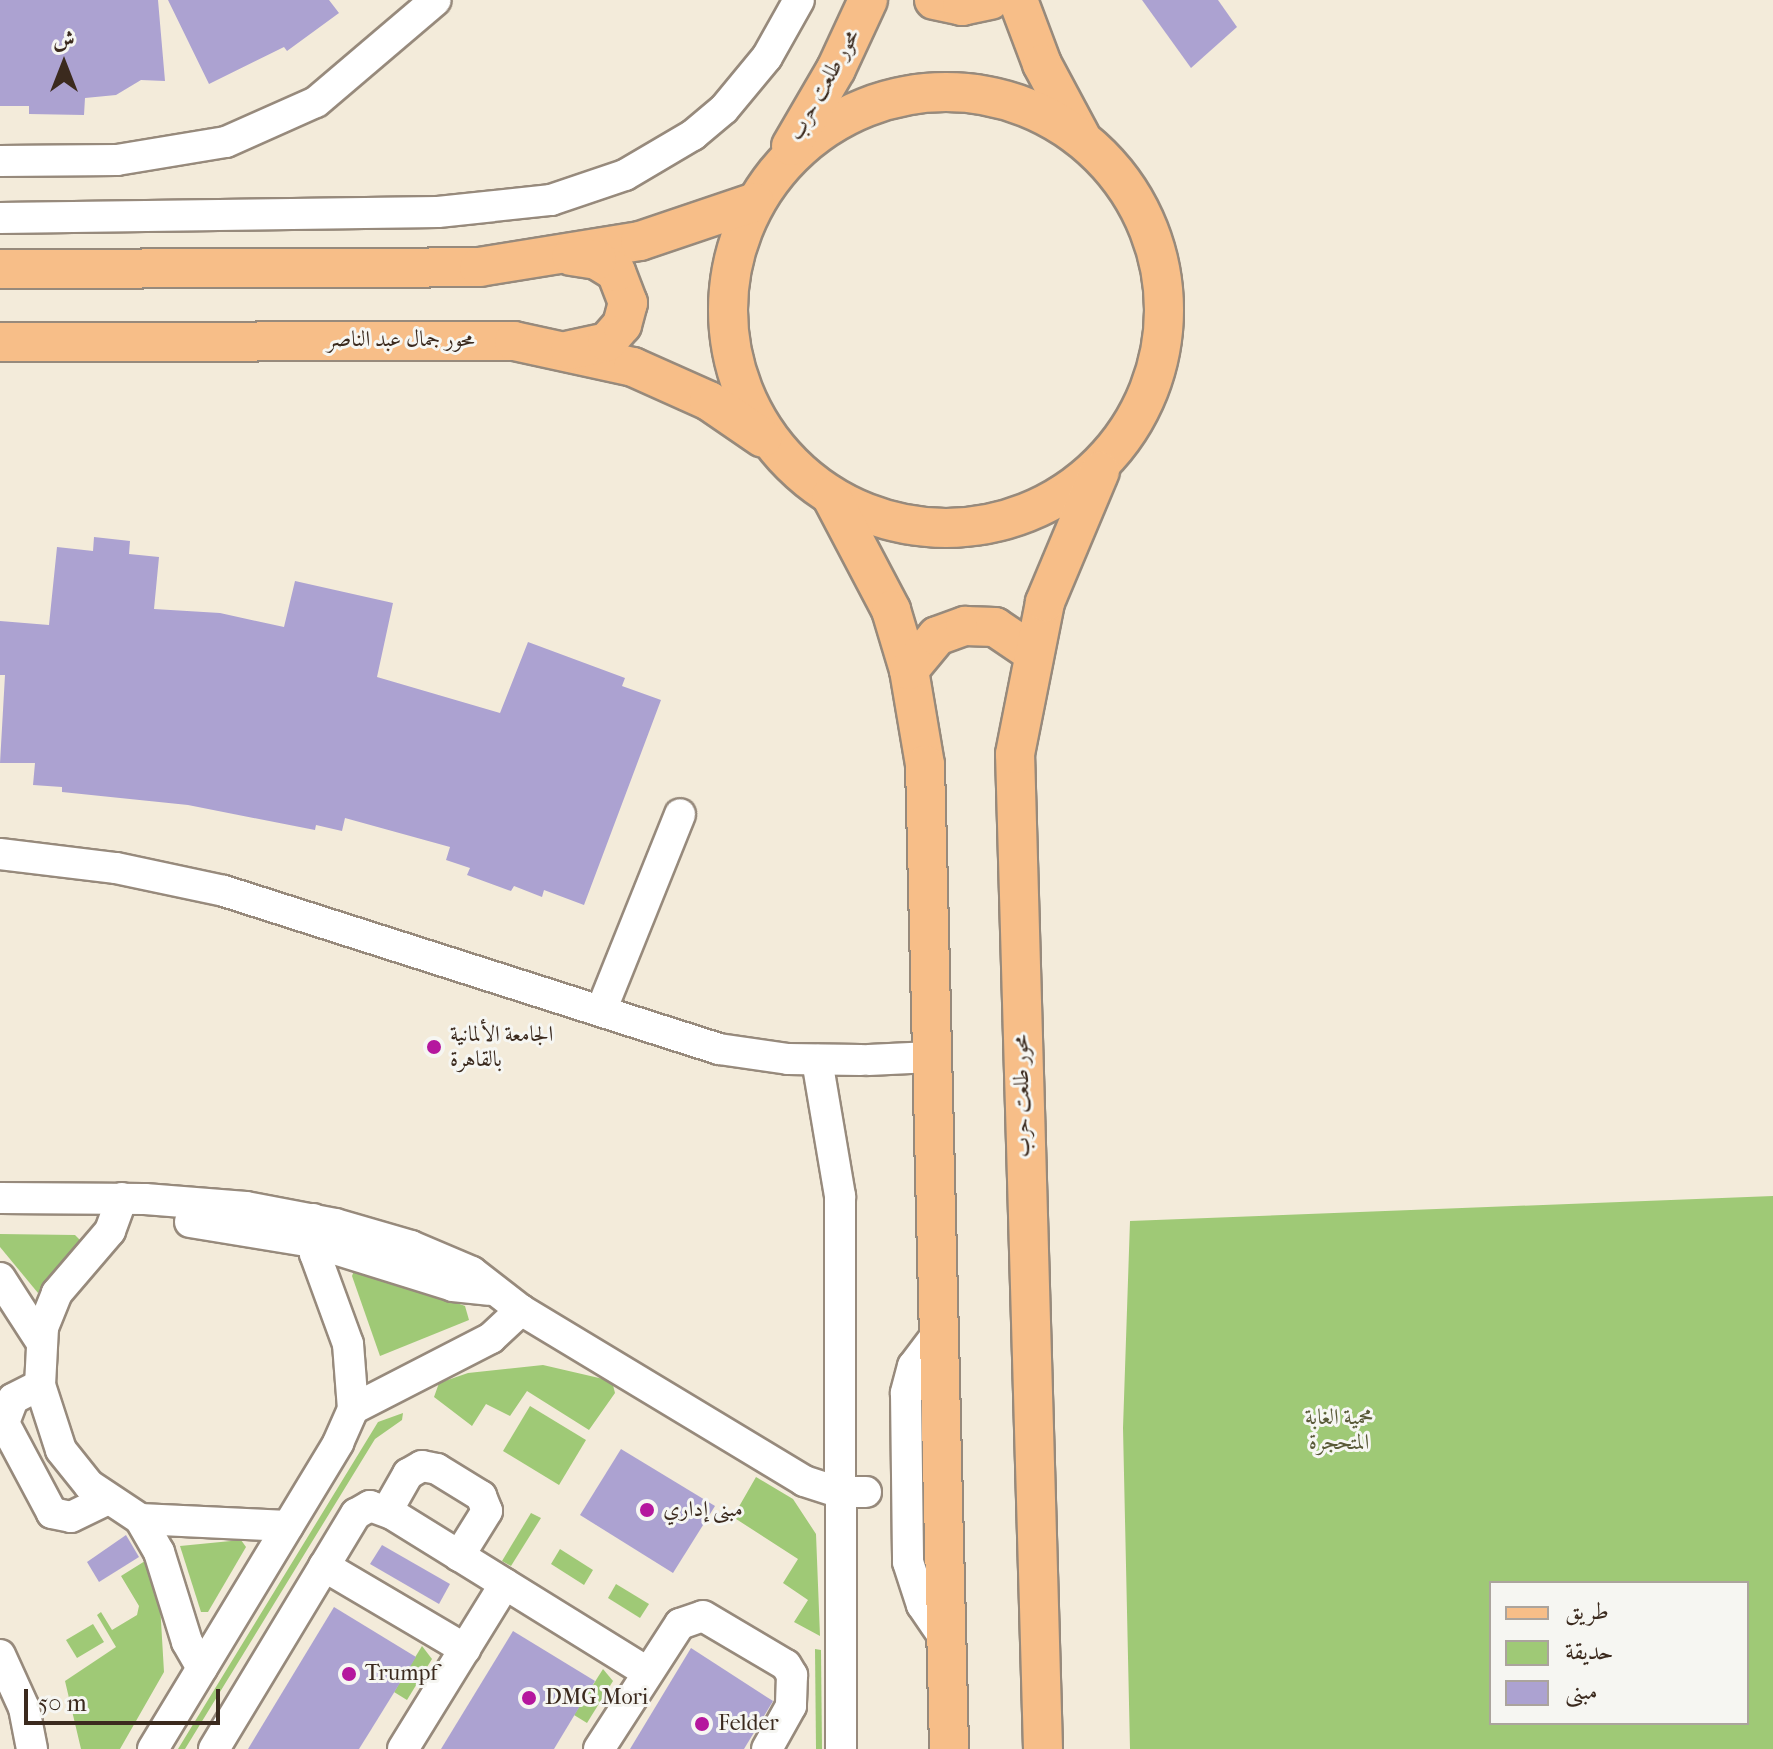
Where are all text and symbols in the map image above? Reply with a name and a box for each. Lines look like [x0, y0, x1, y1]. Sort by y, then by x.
north arrow [24, 24, 104, 104]
street label: محور طلعت حرب [783, 25, 865, 145]
text: ش [53, 27, 75, 53]
street label: محور جمال عبد الناصر [327, 327, 475, 353]
place label: الجامعة الألمانية بالقاهرة [450, 1021, 553, 1072]
street label: محور طلعت حرب [1008, 1034, 1036, 1158]
marker: الجامعة الألمانية بالقاهرة [425, 1038, 443, 1056]
park label: محمية الغابة المتحجرة [1305, 1404, 1373, 1456]
place label: مبنى إداري [663, 1497, 743, 1523]
marker: مبنى إداري [638, 1501, 656, 1519]
legend [1489, 1581, 1749, 1725]
text: طريق [1565, 1597, 1609, 1625]
text: حديقة [1565, 1637, 1614, 1665]
place label: Trumpf [365, 1661, 438, 1687]
marker: Trumpf [340, 1665, 358, 1683]
scale bar [28, 1673, 224, 1723]
text: مبنى [1565, 1677, 1598, 1705]
place label: DMG Mori [545, 1685, 648, 1711]
text: 50 m [38, 1689, 87, 1717]
marker: DMG Mori [520, 1689, 538, 1707]
place label: Felder [718, 1711, 779, 1737]
marker: Felder [693, 1715, 711, 1733]

